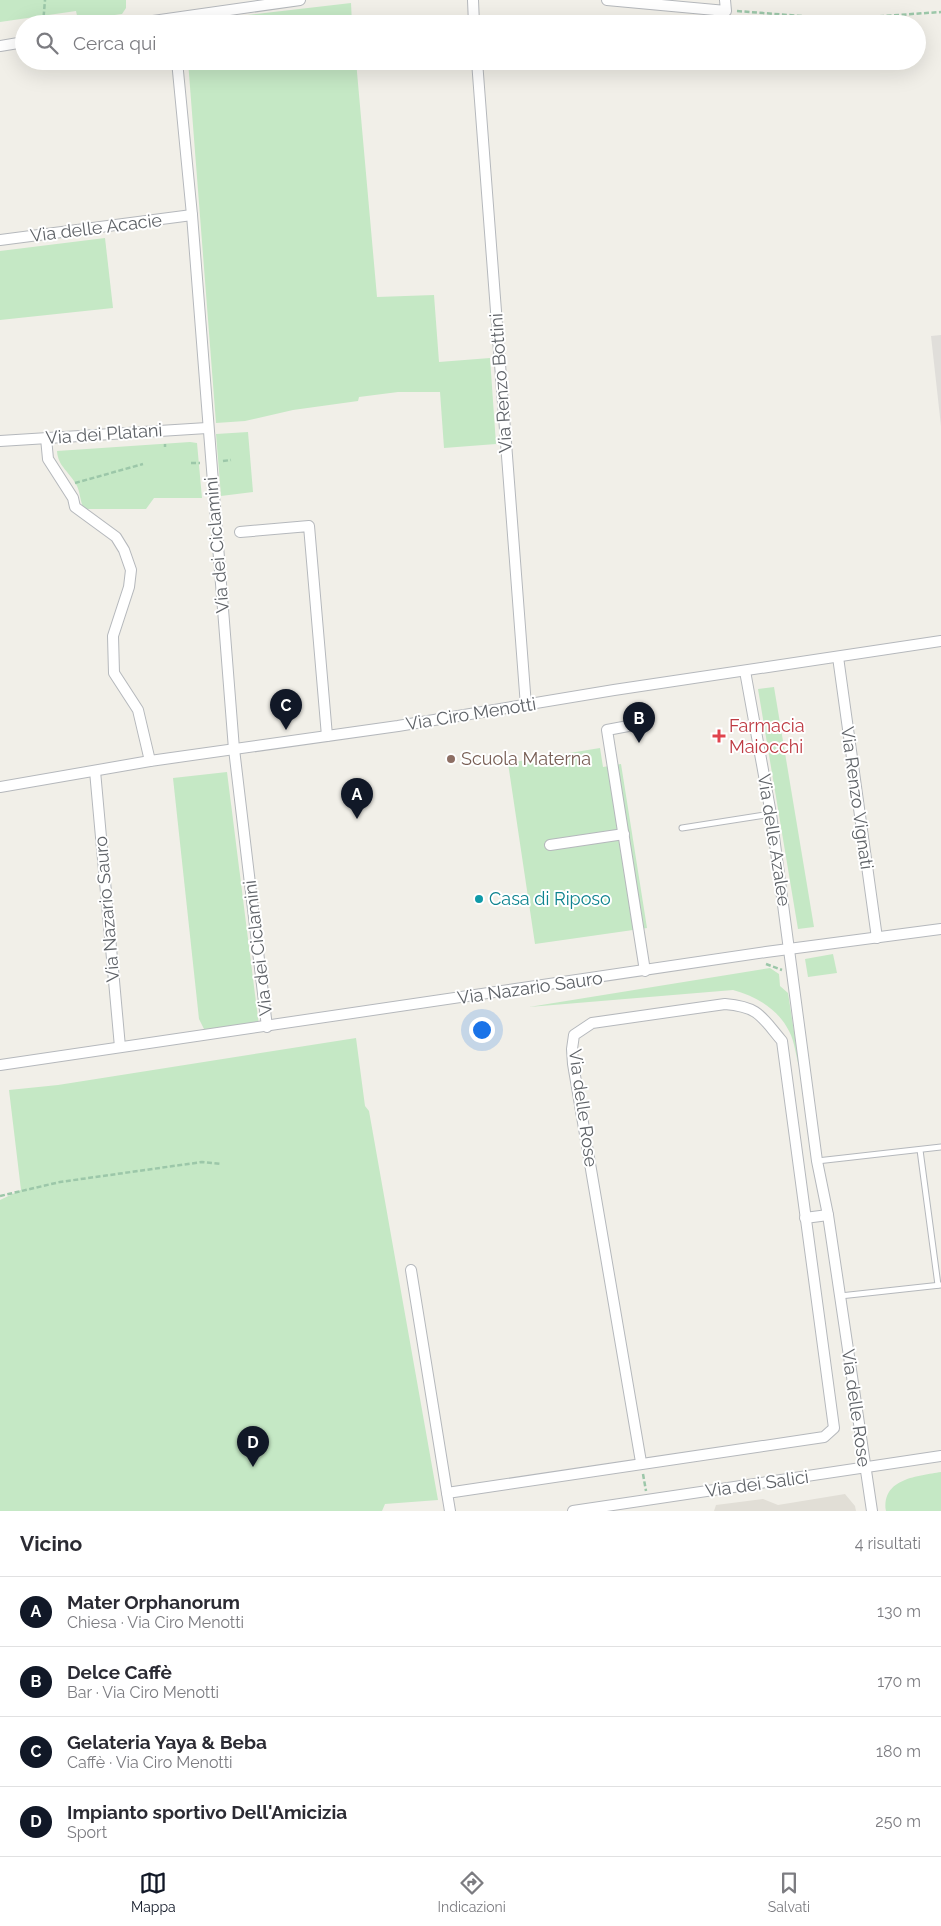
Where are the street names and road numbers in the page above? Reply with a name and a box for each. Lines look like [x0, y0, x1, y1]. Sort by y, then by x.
street label: Via delle Acacie [29, 209, 163, 246]
street label: Via Renzo Bottini [485, 312, 516, 454]
street label: Via dei Platani [45, 419, 163, 448]
street label: Via dei Ciclamini [200, 476, 233, 614]
street label: Via Ciro Menotti [404, 693, 537, 734]
street label: Via Renzo Vignati [837, 725, 878, 871]
street label: Via delle Azalee [754, 772, 795, 908]
street label: Via Nazario Sauro [90, 835, 123, 983]
street label: Via dei Ciclamini [239, 879, 276, 1017]
street label: Via Nazario Sauro [456, 967, 604, 1008]
street label: Via delle Rose [565, 1048, 602, 1169]
street label: Via delle Rose [838, 1348, 875, 1469]
street label: Via dei Salici [704, 1466, 810, 1501]

